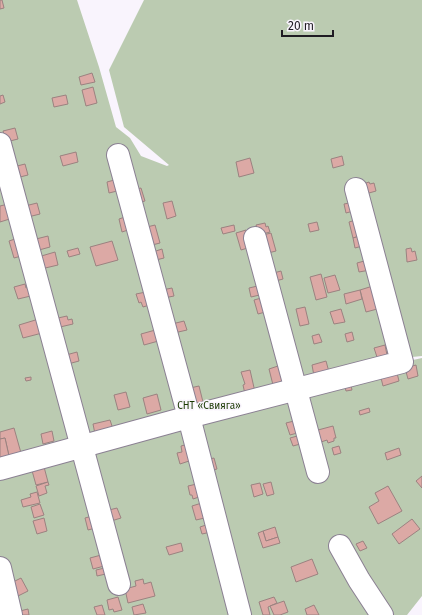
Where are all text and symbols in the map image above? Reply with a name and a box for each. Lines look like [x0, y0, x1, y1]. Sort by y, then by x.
scale bar [282, 12, 333, 38]
text: 20 m [288, 19, 314, 33]
park label: СНТ «Свияга» [177, 400, 241, 412]

